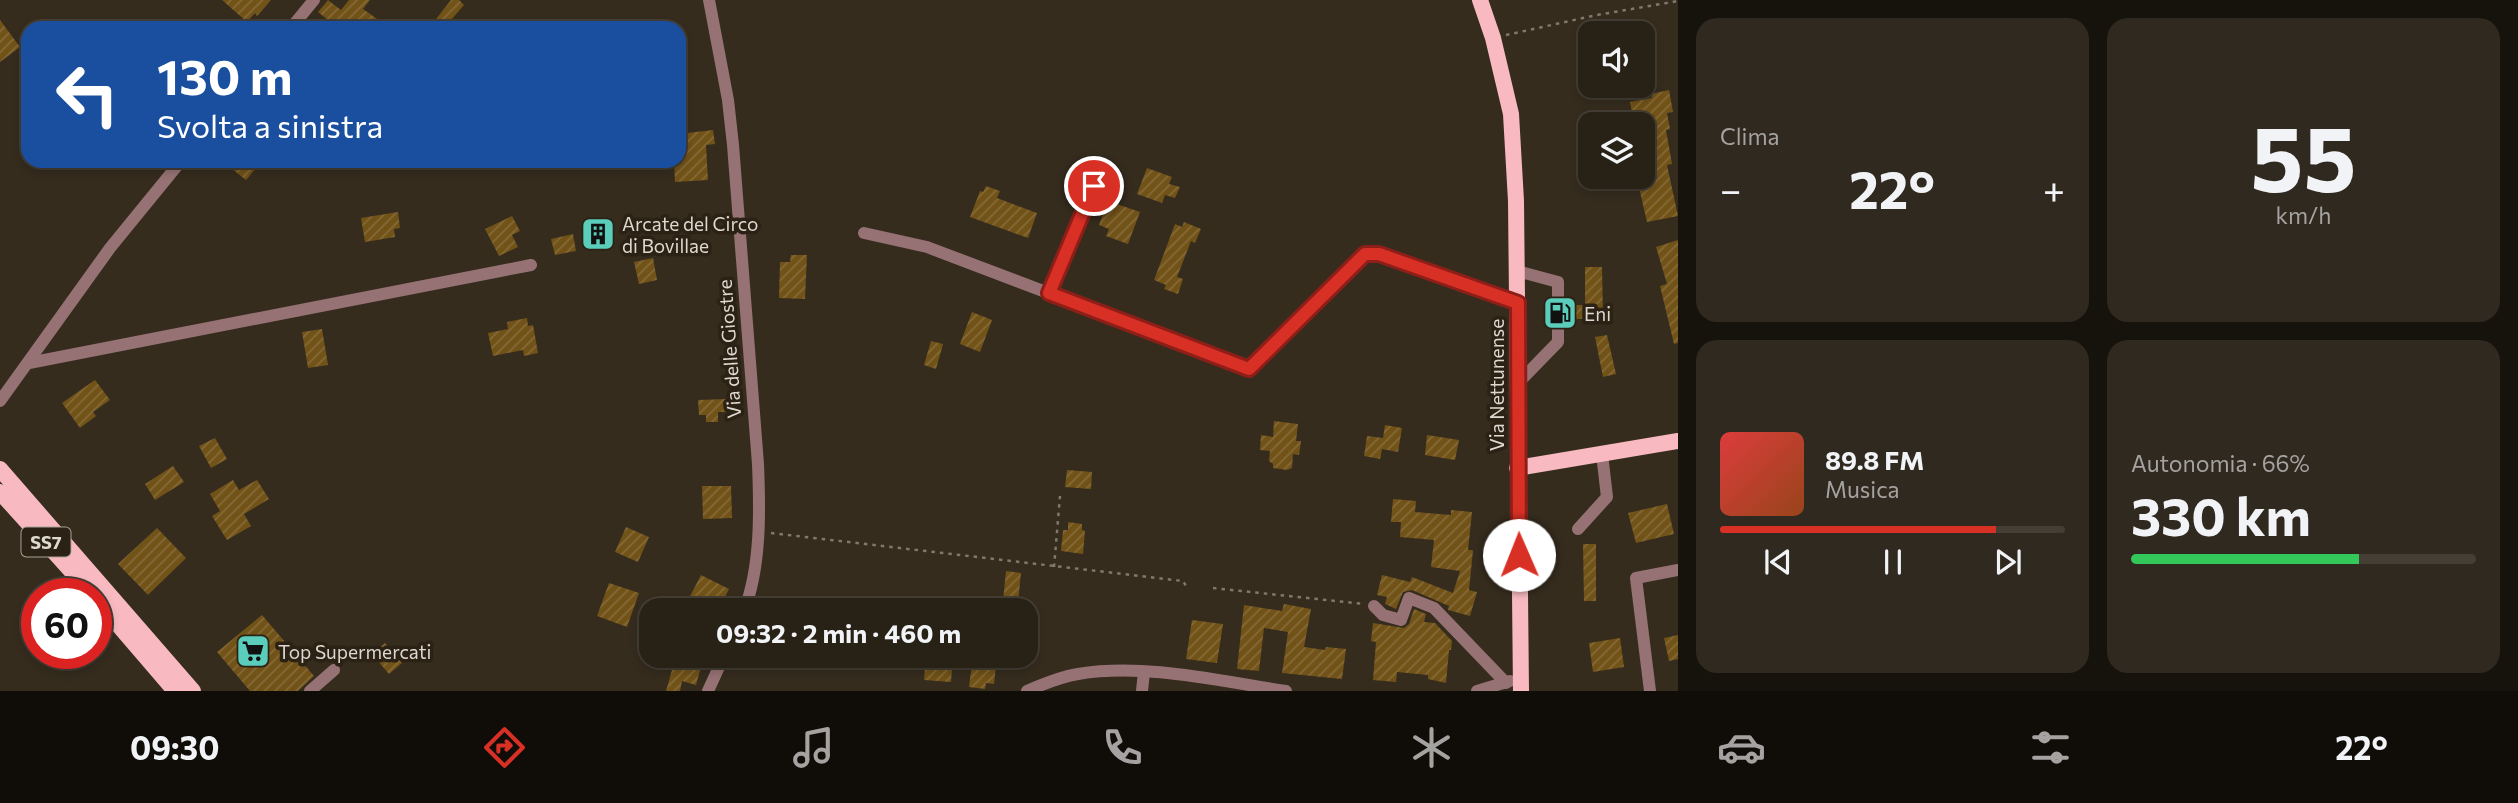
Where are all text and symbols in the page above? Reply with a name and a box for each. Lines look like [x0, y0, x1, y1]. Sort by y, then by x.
map controls [1578, 21, 1655, 189]
button: sound [1578, 21, 1655, 98]
text: 130 m [157, 45, 292, 105]
icon: left [42, 49, 133, 140]
text: 55 [2250, 99, 2357, 211]
text: Svolta a sinistra [157, 105, 383, 145]
button: layers [1578, 112, 1655, 189]
text: Clima [1720, 122, 1780, 150]
pin [1064, 156, 1124, 216]
text: 22° [1849, 156, 1935, 220]
text: − [1720, 165, 1742, 212]
text: + [2043, 165, 2065, 212]
icon: arrive [1075, 167, 1113, 205]
text: km/h [2276, 201, 2331, 229]
place label: Arcate del Circo di Bovillae [622, 212, 758, 257]
building icon: Arcate del Circo di Bovillae [579, 215, 617, 253]
street label: Via delle Giostre [713, 279, 745, 419]
fuel station icon: Eni [1541, 294, 1579, 332]
place label: Eni [1584, 302, 1611, 325]
street label: Via Nettunense [1485, 319, 1508, 451]
text: 89.8 FM [1825, 444, 1924, 475]
text: Autonomia · 66% [2131, 449, 2310, 477]
text: Musica [1825, 475, 1900, 503]
text: 330 km [2131, 483, 2311, 547]
position arrow [1482, 518, 1556, 592]
road number: SS7 [22, 528, 70, 556]
icon: previous [1759, 543, 1797, 581]
icon: pause [1874, 543, 1912, 581]
icon: next [1989, 543, 2027, 581]
speed limit sign: 60 [21, 578, 112, 669]
text: 09:32 · 2 min · 460 m [716, 617, 961, 648]
supermarket icon: Top Supermercati [234, 632, 272, 670]
place label: Top Supermercati [278, 640, 431, 663]
icon: directions [480, 723, 529, 772]
icon: music [789, 723, 838, 772]
icon: phone [1098, 723, 1147, 772]
icon: climate [1407, 723, 1456, 772]
icon: car [1717, 723, 1766, 772]
icon: filters [2026, 723, 2075, 772]
text: 09:30 [130, 727, 220, 767]
text: 22° [2335, 727, 2388, 767]

